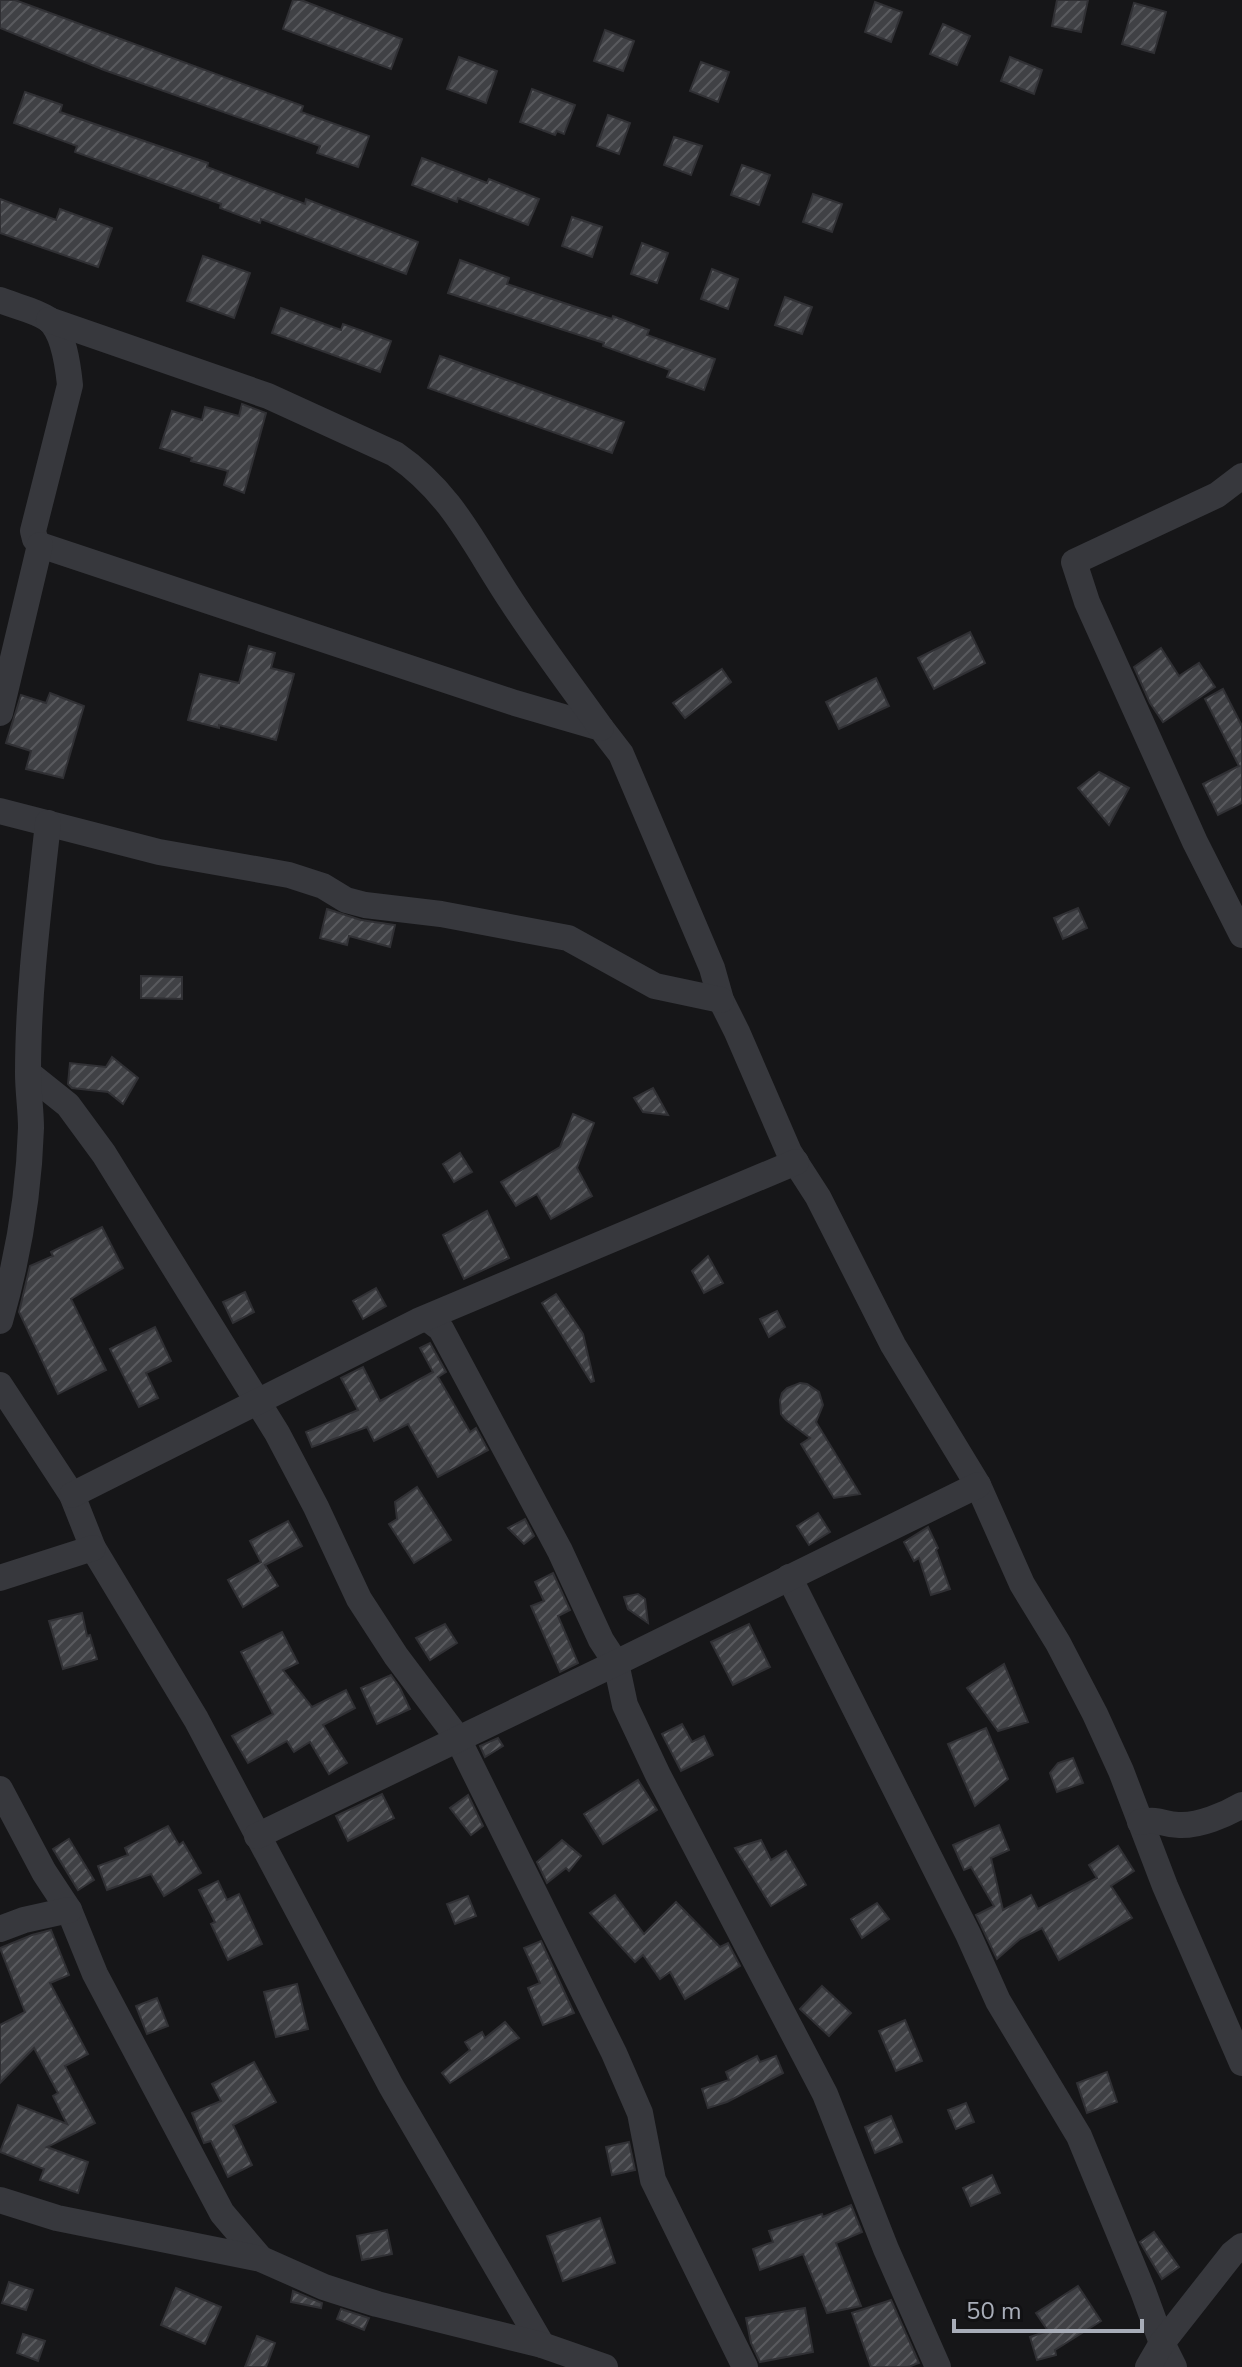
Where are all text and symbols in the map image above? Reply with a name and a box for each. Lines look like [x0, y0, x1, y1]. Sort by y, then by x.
scale bar [954, 2283, 1142, 2333]
text: 50 m [966, 2295, 1022, 2327]

